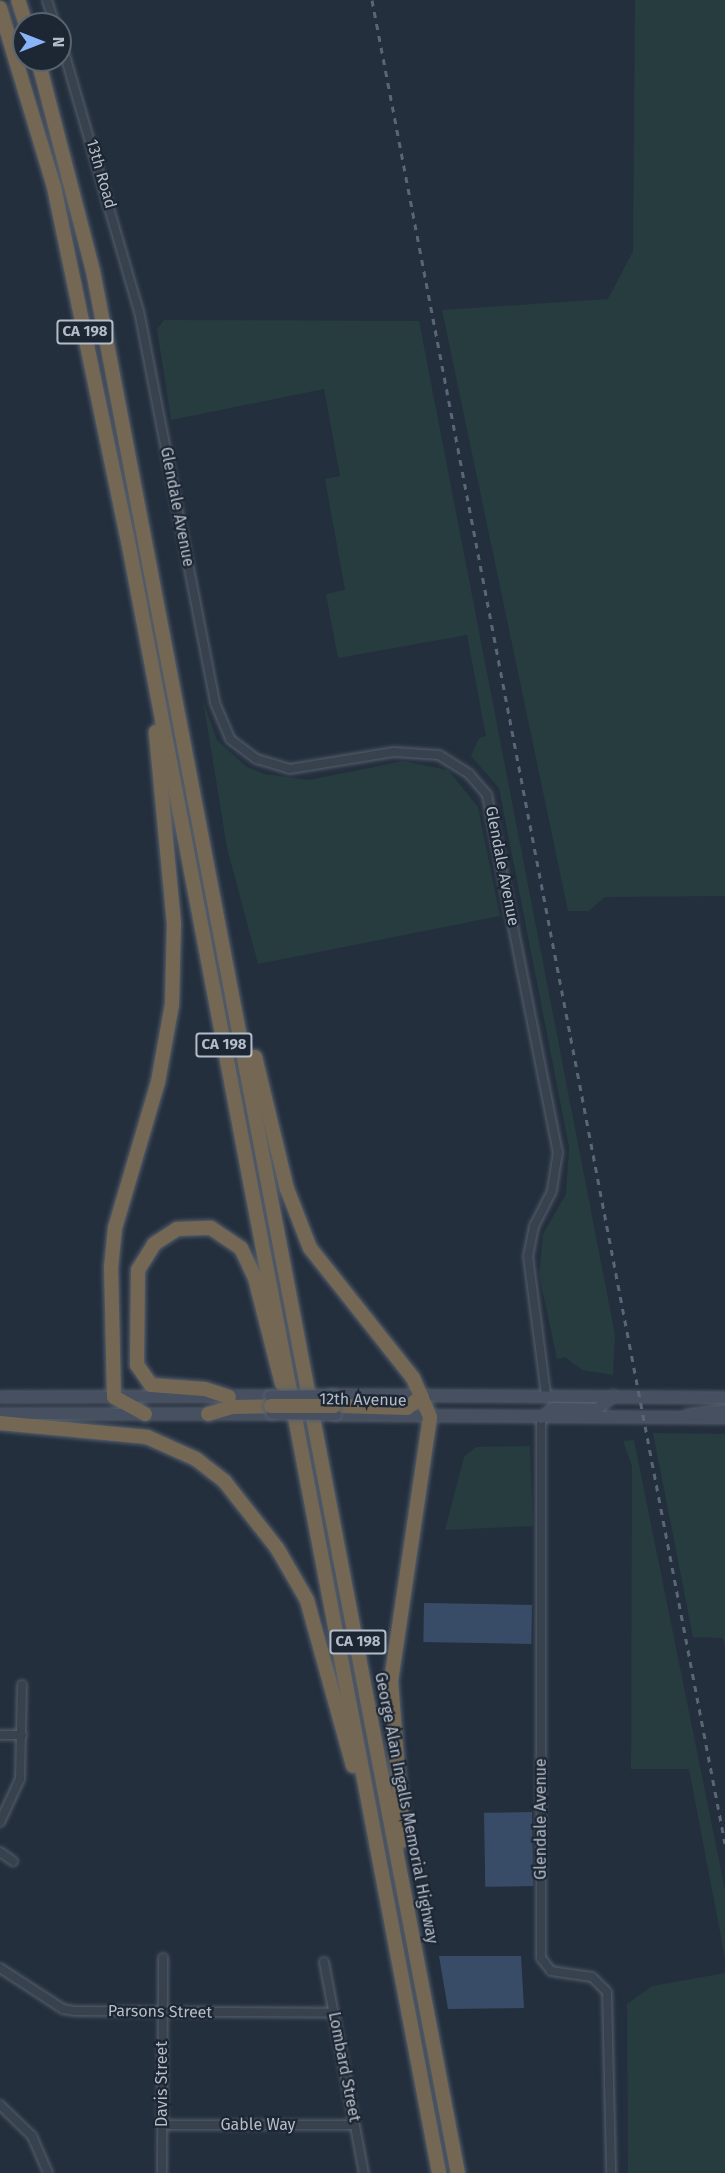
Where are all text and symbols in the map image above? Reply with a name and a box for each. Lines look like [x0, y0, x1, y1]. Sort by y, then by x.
north arrow [12, 12, 72, 72]
text: N [49, 37, 68, 47]
street label: 13th Road [82, 137, 120, 211]
road number: CA 198 [55, 320, 115, 344]
street label: Glendale Avenue [156, 445, 198, 569]
street label: Glendale Avenue [481, 804, 523, 928]
road number: CA 198 [194, 1033, 254, 1057]
street label: 12th Avenue [319, 1390, 407, 1410]
road number: CA 198 [328, 1630, 388, 1654]
street label: George Alan Ingalls Memorial Highway [370, 1671, 442, 1945]
street label: Glendale Avenue [531, 1758, 551, 1880]
street label: Parsons Street [108, 2001, 212, 2023]
street label: Lombard Street [324, 2010, 364, 2124]
street label: Davis Street [152, 2041, 172, 2127]
street label: Gable Way [221, 2115, 295, 2135]

